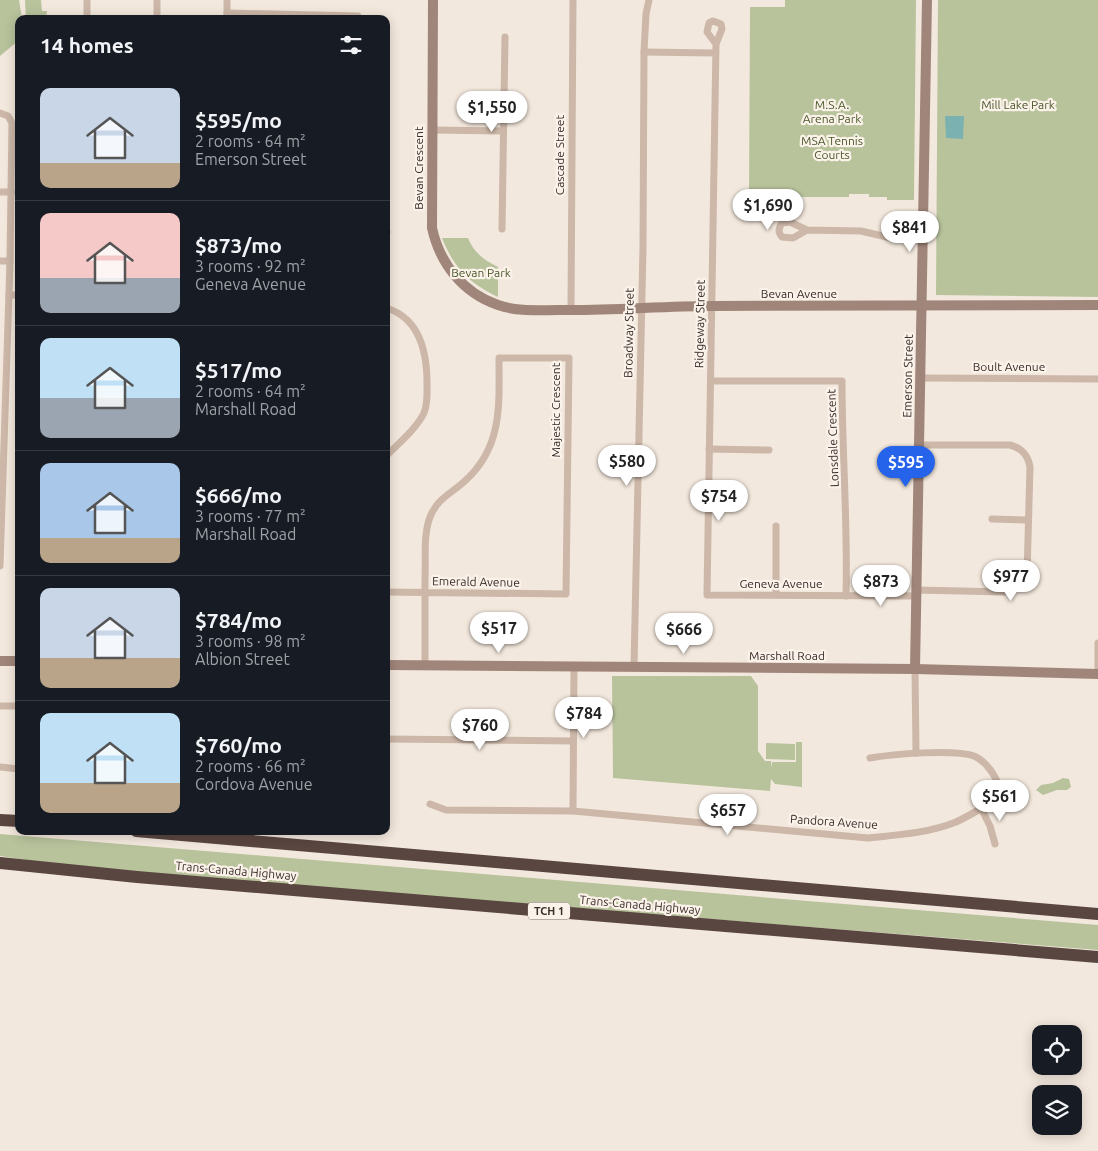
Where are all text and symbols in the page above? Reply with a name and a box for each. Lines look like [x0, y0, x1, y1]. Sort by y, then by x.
icon: filters [337, 31, 365, 59]
text: 14 homes [40, 33, 134, 57]
pin: $1,550 [451, 90, 533, 133]
text: $1,550 [467, 98, 517, 116]
park label: M.S.A. Arena Park [803, 98, 861, 125]
park label: Mill Lake Park [981, 98, 1055, 111]
icon: home [80, 108, 140, 168]
text: $595/mo [195, 108, 282, 132]
street label: Cascade Street [553, 115, 566, 195]
street label: Bevan Crescent [412, 126, 425, 210]
text: 2 rooms · 64 m² [195, 132, 306, 150]
park label: MSA Tennis Courts [801, 134, 863, 161]
text: Emerson Street [195, 150, 306, 168]
pin: $1,690 [727, 188, 809, 231]
text: $1,690 [743, 196, 793, 214]
pin: $841 [880, 210, 940, 253]
text: $841 [892, 218, 928, 236]
icon: home [80, 233, 140, 293]
text: $873/mo [195, 233, 282, 257]
text: 3 rooms · 92 m² [195, 257, 306, 275]
park label: Bevan Park [451, 266, 511, 279]
text: Geneva Avenue [195, 275, 306, 293]
street label: Ridgeway Street [692, 279, 707, 368]
street label: Bevan Avenue [761, 287, 837, 300]
street label: Broadway Street [621, 288, 636, 378]
street label: Emerson Street [900, 334, 915, 418]
icon: home [80, 358, 140, 418]
text: $517/mo [195, 358, 282, 382]
street label: Boult Avenue [973, 360, 1045, 373]
street label: Majestic Crescent [549, 362, 562, 457]
text: 2 rooms · 64 m² [195, 382, 306, 400]
street label: Lonsdale Crescent [824, 388, 841, 487]
text: Marshall Road [195, 400, 296, 418]
pin: $580 [597, 444, 657, 487]
pin: $595 [876, 446, 936, 488]
text: $580 [609, 452, 645, 470]
text: $595 [888, 453, 924, 471]
pin: $754 [689, 480, 749, 522]
icon: home [80, 483, 140, 543]
text: $666/mo [195, 483, 282, 507]
text: $754 [701, 487, 737, 505]
text: 3 rooms · 77 m² [195, 507, 306, 525]
text: Marshall Road [195, 525, 296, 543]
pin: $977 [981, 560, 1041, 602]
pin: $873 [851, 564, 911, 607]
text: $977 [993, 567, 1029, 585]
text: $873 [863, 572, 899, 590]
street label: Emerald Avenue [432, 574, 520, 589]
street label: Geneva Avenue [739, 577, 823, 590]
icon: home [80, 608, 140, 668]
text: $784/mo [195, 608, 282, 632]
pin: $517 [469, 612, 529, 654]
pin: $666 [654, 612, 714, 655]
text: $517 [481, 619, 517, 637]
text: $666 [666, 620, 702, 638]
text: 3 rooms · 98 m² [195, 632, 306, 650]
street label: Marshall Road [749, 649, 825, 662]
text: Albion Street [195, 650, 290, 668]
pin: $784 [554, 696, 614, 739]
text: $784 [566, 704, 602, 722]
pin: $760 [450, 708, 510, 751]
text: $760 [462, 716, 498, 734]
icon: home [80, 733, 140, 793]
text: $760/mo [195, 733, 282, 757]
text: 2 rooms · 66 m² [195, 757, 306, 775]
text: Cordova Avenue [195, 775, 312, 793]
pin: $561 [970, 780, 1030, 822]
text: $561 [982, 787, 1018, 805]
pin: $657 [698, 794, 758, 836]
text: $657 [710, 801, 746, 819]
street label: Pandora Avenue [790, 812, 878, 831]
street label: Trans-Canada Highway [175, 859, 297, 882]
street label: Trans-Canada Highway [579, 893, 701, 916]
road number: TCH 1 [528, 902, 570, 919]
map controls [1032, 1025, 1082, 1135]
button: locate [1032, 1025, 1082, 1075]
button: layers [1032, 1085, 1082, 1135]

